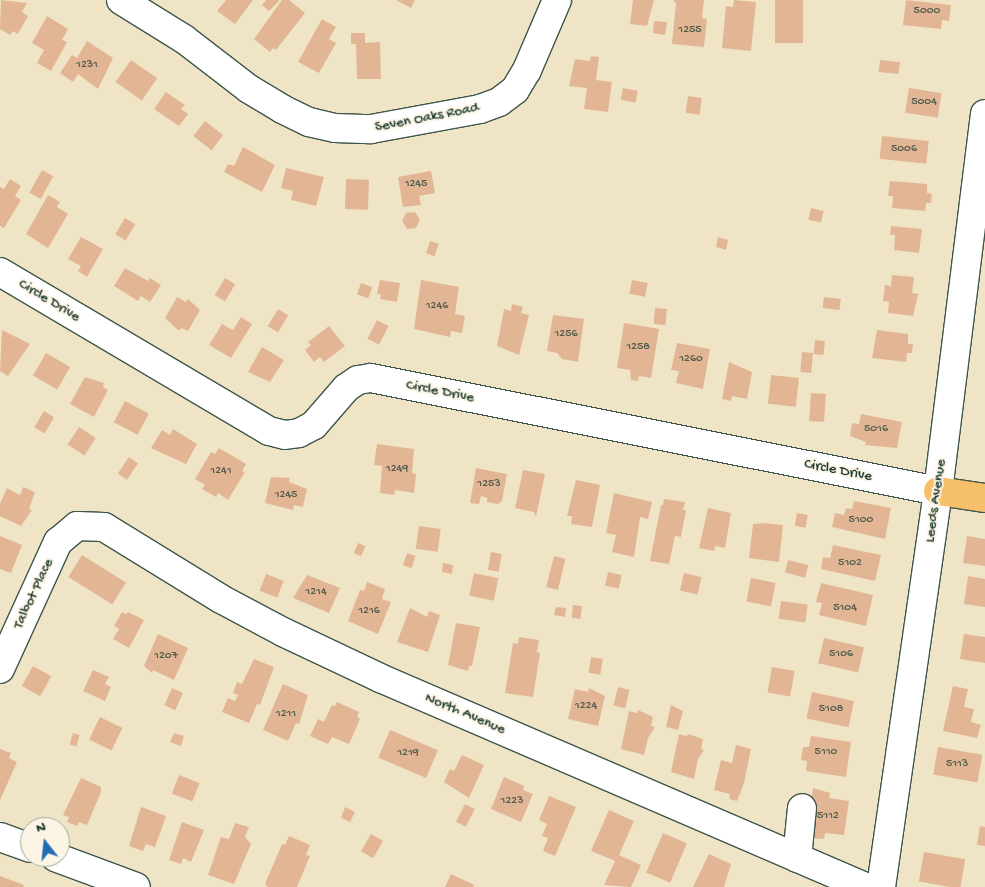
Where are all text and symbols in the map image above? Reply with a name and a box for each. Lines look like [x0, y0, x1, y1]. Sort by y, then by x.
house number: 5000 [914, 5, 940, 19]
house number: 1255 [678, 24, 702, 38]
house number: 1231 [76, 59, 98, 73]
house number: 5004 [911, 96, 937, 110]
street label: Seven Oaks Road [373, 99, 481, 137]
house number: 5006 [891, 143, 917, 157]
house number: 1245 [405, 178, 427, 192]
street label: Circle Drive [15, 275, 83, 327]
house number: 1246 [426, 300, 448, 314]
house number: 1256 [554, 328, 578, 342]
house number: 1258 [626, 341, 650, 355]
house number: 1260 [679, 353, 703, 367]
street label: Circle Drive [404, 377, 476, 407]
house number: 5016 [864, 423, 888, 437]
street label: Circle Drive [802, 456, 874, 486]
street label: Leeds Avenue [921, 458, 951, 544]
house number: 1249 [386, 463, 408, 477]
house number: 1241 [210, 465, 232, 479]
house number: 1253 [477, 478, 501, 492]
house number: 1245 [275, 489, 297, 503]
house number: 5100 [849, 514, 873, 528]
street label: Talbot Place [10, 556, 58, 632]
house number: 5102 [838, 557, 862, 571]
house number: 1214 [305, 586, 327, 600]
house number: 5104 [833, 602, 857, 616]
house number: 1216 [358, 605, 380, 619]
house number: 5106 [829, 648, 853, 662]
house number: 1207 [154, 650, 178, 664]
street label: North Avenue [422, 689, 508, 739]
house number: 1224 [575, 700, 597, 714]
house number: 5108 [819, 703, 843, 717]
house number: 1211 [276, 708, 296, 722]
house number: 5110 [815, 746, 837, 760]
house number: 1219 [397, 747, 419, 761]
house number: 5113 [946, 758, 968, 772]
house number: 1223 [501, 795, 523, 809]
house number: 5112 [817, 810, 839, 824]
north arrow [20, 817, 70, 867]
text: N [34, 819, 48, 837]

